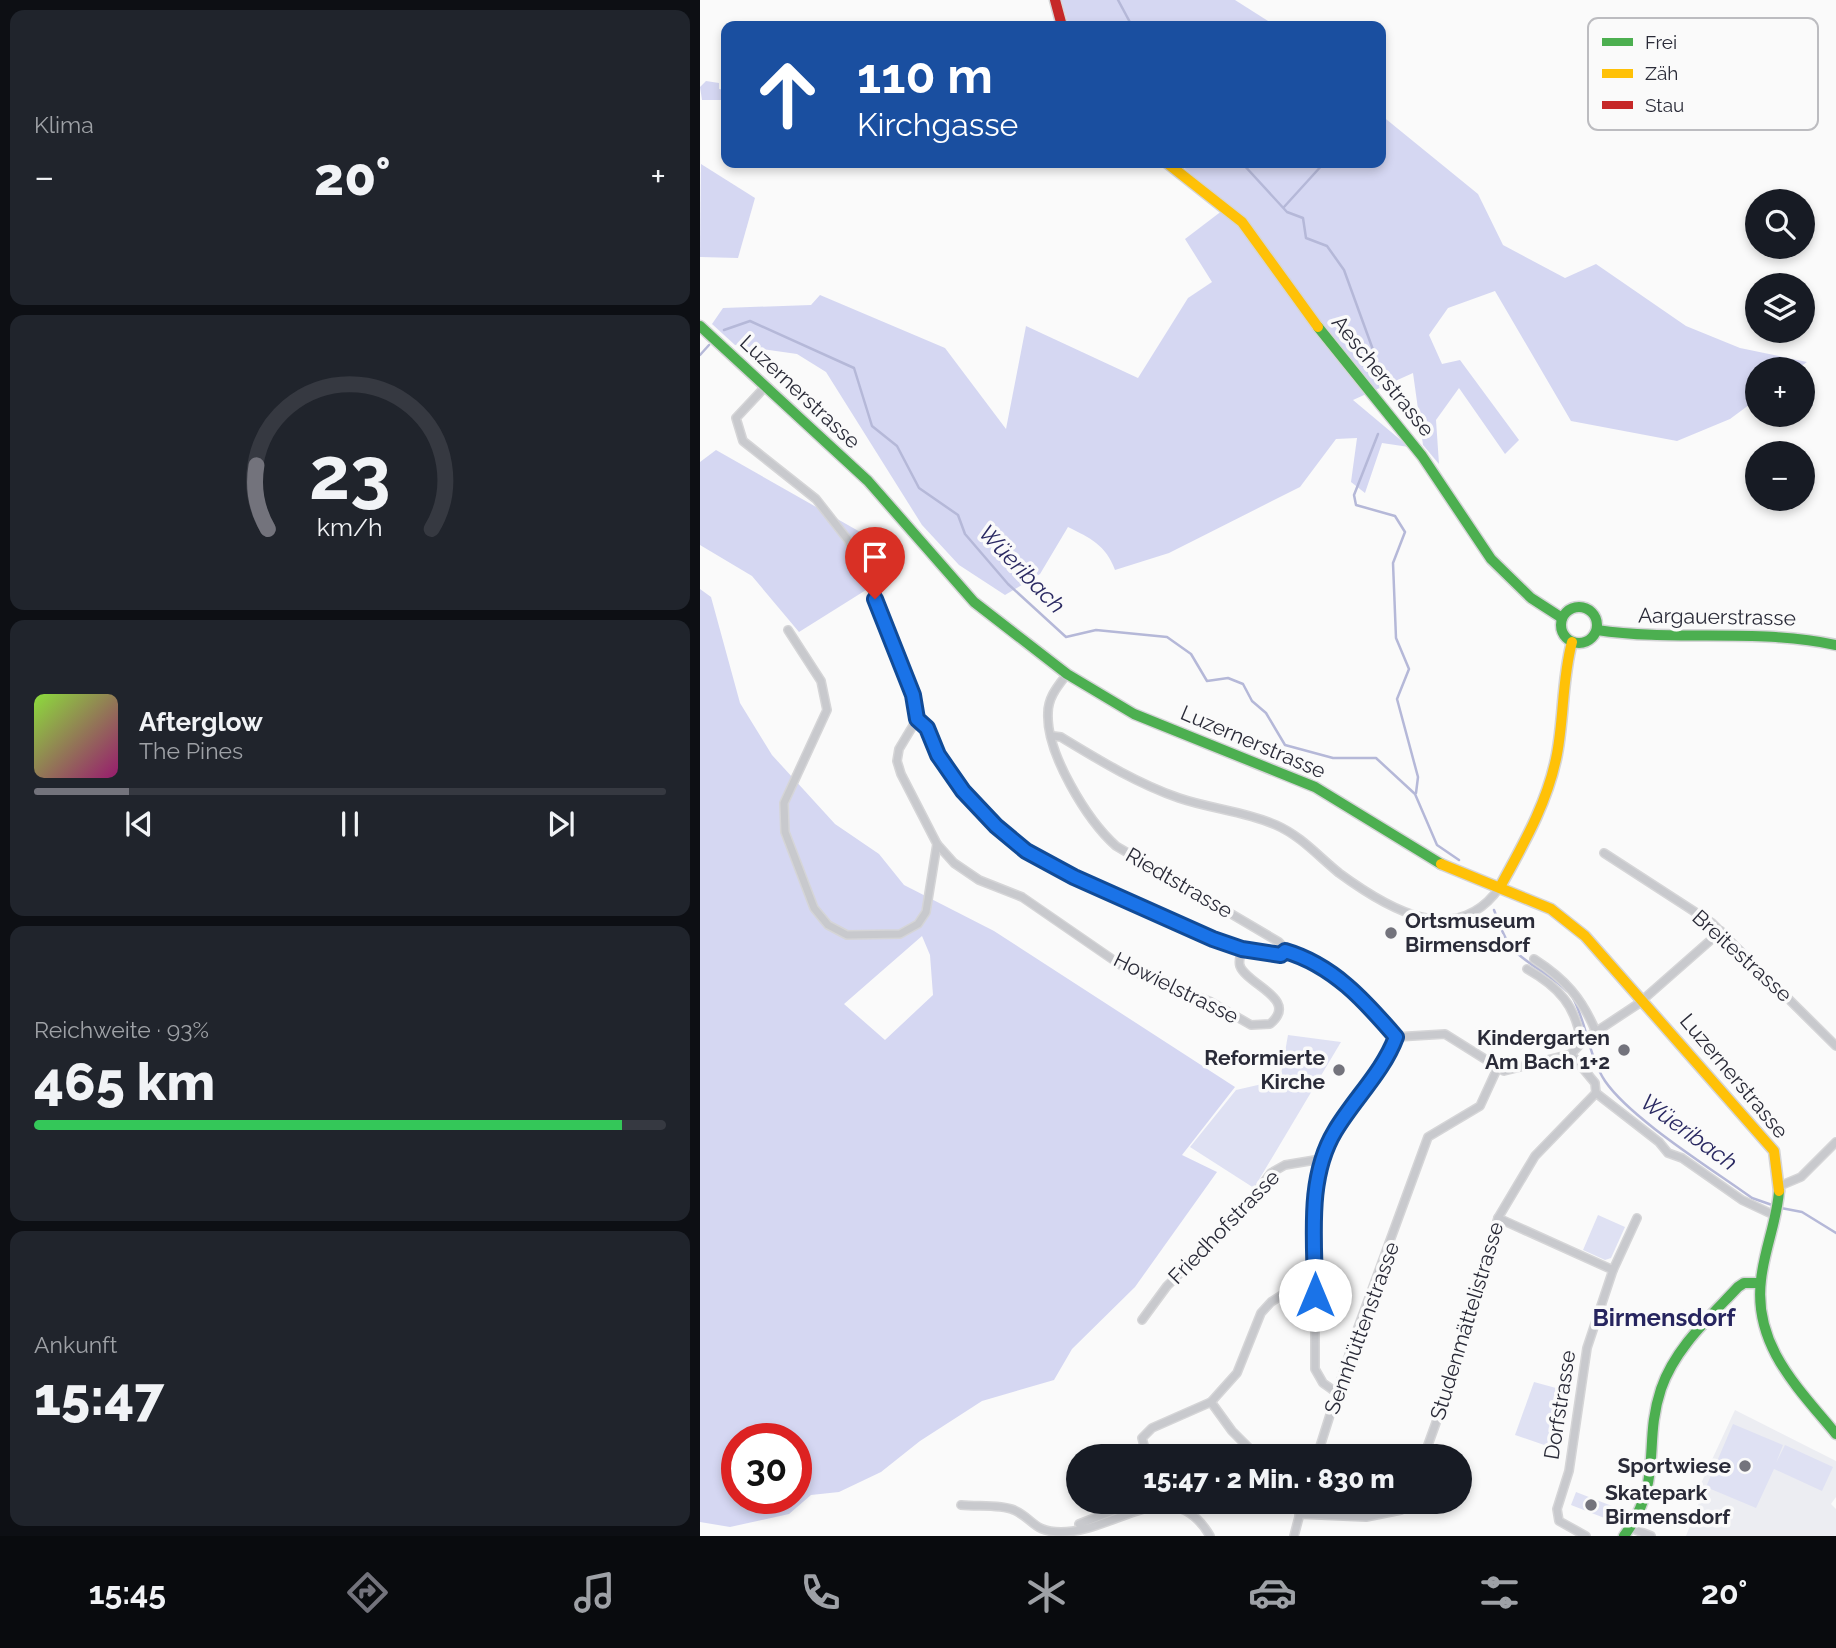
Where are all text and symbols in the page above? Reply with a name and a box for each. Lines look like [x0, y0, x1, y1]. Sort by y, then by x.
legend [1588, 18, 1818, 130]
text: Frei [1645, 31, 1677, 53]
text: 110 m [857, 47, 993, 104]
icon: ahead [742, 49, 833, 140]
text: Zäh [1645, 62, 1678, 84]
text: Stau [1645, 94, 1684, 116]
text: Kirchgasse [857, 106, 1018, 143]
text: Klima [34, 111, 94, 138]
text: 20° [314, 146, 391, 207]
text: − [34, 154, 54, 199]
text: + [650, 154, 666, 199]
map controls [1745, 189, 1815, 511]
button: search [1745, 189, 1815, 259]
button: layers [1745, 273, 1815, 343]
street label: Aescherstrasse [1327, 310, 1440, 441]
street label: Luzernerstrasse [735, 330, 866, 454]
button: + [1745, 357, 1815, 427]
text: 23 [309, 431, 391, 516]
button: − [1745, 441, 1815, 511]
text: km/h [317, 512, 383, 542]
water label: Wüeribach [974, 519, 1071, 618]
pin [845, 527, 905, 599]
icon: arrive [856, 538, 894, 576]
street label: Aargauerstrasse [1638, 603, 1796, 630]
street label: Luzernerstrasse [1177, 700, 1329, 783]
text: Afterglow [139, 707, 263, 737]
text: The Pines [139, 737, 243, 764]
icon: previous [120, 805, 158, 843]
icon: pause [331, 805, 369, 843]
icon: next [542, 805, 580, 843]
street label: Riedtstrasse [1121, 842, 1237, 923]
street label: Breitestrasse [1687, 904, 1797, 1007]
place label: Ortsmuseum Birmensdorf [1405, 908, 1535, 957]
marker: Ortsmuseum Birmensdorf [1383, 925, 1399, 941]
street label: Howielstrasse [1110, 947, 1243, 1029]
street label: Luzernerstrasse [1675, 1008, 1794, 1143]
text: Reichweite · 93% [34, 1016, 209, 1043]
place label: Kindergarten Am Bach 1+2 [1477, 1025, 1610, 1074]
marker: Kindergarten Am Bach 1+2 [1616, 1042, 1632, 1058]
place label: Reformierte Kirche [1204, 1045, 1325, 1094]
text: 465 km [34, 1051, 215, 1112]
marker: Reformierte Kirche [1331, 1062, 1347, 1078]
water label: Wüeribach [1636, 1088, 1743, 1176]
street label: Friedhofstrasse [1163, 1164, 1284, 1289]
street label: Studenmättelistrasse [1425, 1219, 1509, 1423]
street label: Sennhüttenstrasse [1319, 1238, 1404, 1417]
position arrow [1278, 1258, 1352, 1332]
district label: Birmensdorf [1593, 1303, 1737, 1332]
text: Ankunft [34, 1331, 117, 1358]
street label: Dorfstrasse [1539, 1348, 1580, 1461]
text: 15:47 [34, 1366, 164, 1427]
speed limit sign: 30 [721, 1423, 812, 1514]
place label: Sportwiese [1618, 1453, 1731, 1478]
marker: Sportwiese [1737, 1458, 1753, 1474]
text: 15:47 · 2 Min. · 830 m [1143, 1464, 1395, 1494]
place label: Skatepark Birmensdorf [1605, 1480, 1731, 1529]
marker: Skatepark Birmensdorf [1583, 1497, 1599, 1513]
icon: directions [343, 1568, 392, 1617]
icon: music [570, 1568, 619, 1617]
icon: phone [796, 1568, 845, 1617]
icon: climate [1022, 1568, 1071, 1617]
icon: car [1248, 1568, 1297, 1617]
icon: filters [1475, 1568, 1524, 1617]
text: 15:45 [89, 1574, 166, 1611]
text: 20° [1701, 1574, 1747, 1611]

